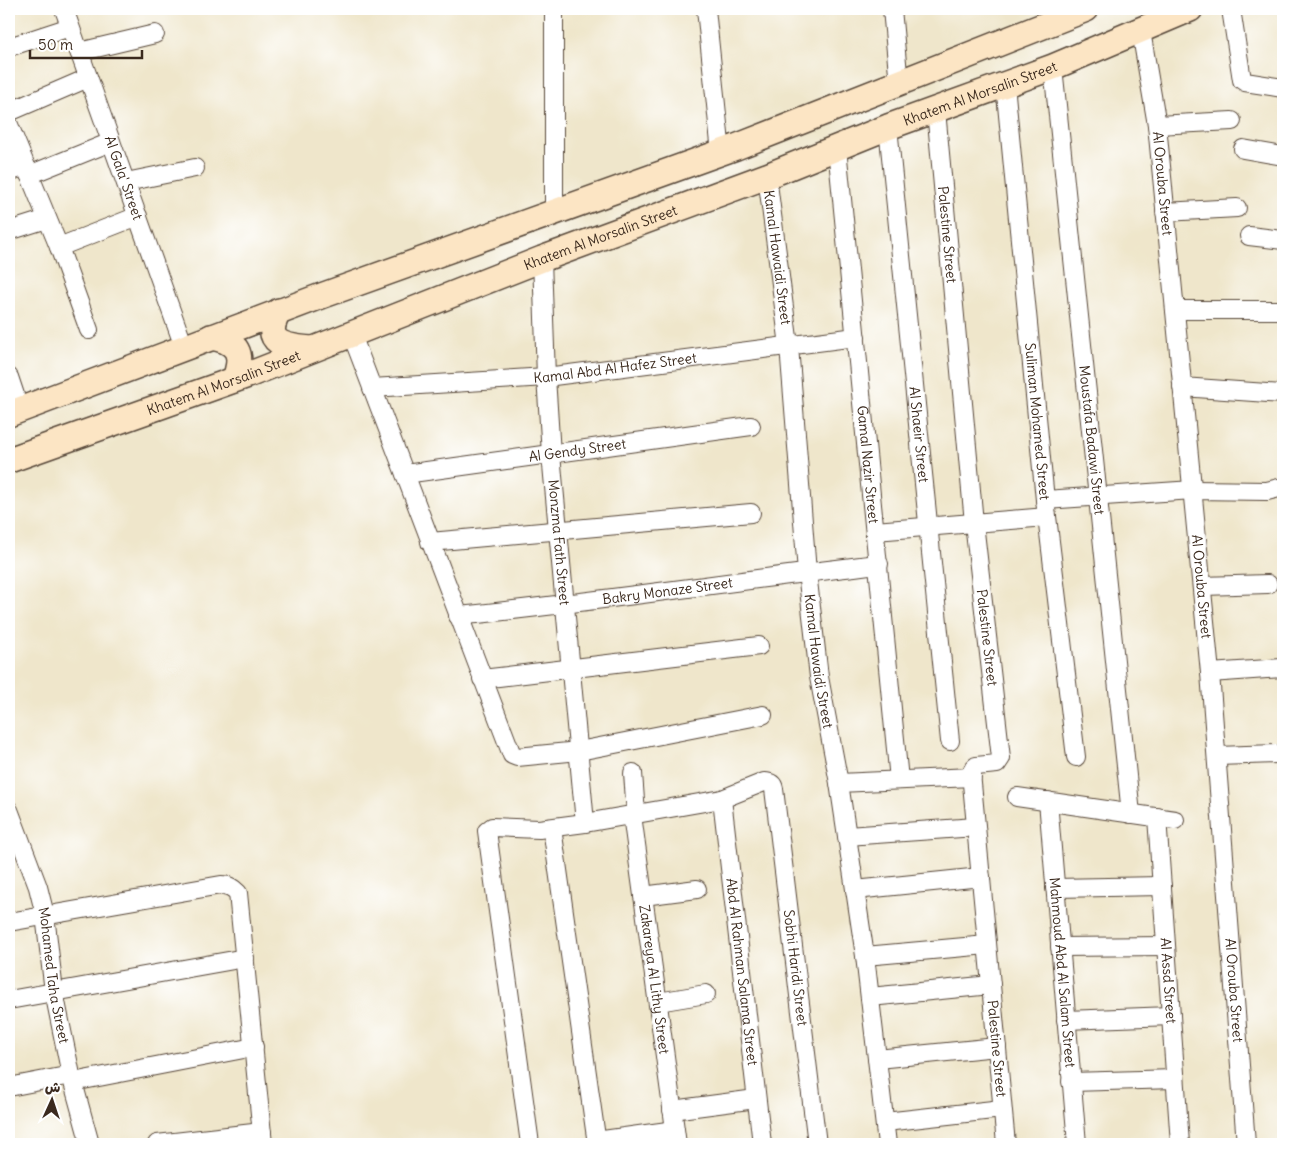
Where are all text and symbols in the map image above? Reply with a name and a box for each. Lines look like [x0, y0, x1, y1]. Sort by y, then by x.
scale bar [30, 28, 142, 60]
text: 50 m [38, 35, 73, 54]
street label: Khatem Al Morsalin Street [901, 57, 1060, 130]
street label: Al Orouba Street [1149, 131, 1177, 236]
street label: Al Gala' Street [101, 133, 147, 222]
street label: Palestine Street [934, 185, 961, 284]
street label: Kamal Hawaidi Street [760, 189, 795, 326]
street label: Khatem Al Morsalin Street [521, 201, 680, 274]
street label: Suliman Mohamed Street [1021, 342, 1054, 501]
street label: Khatem Al Morsalin Street [144, 346, 303, 419]
street label: Kamal Abd Al Hafez Street [533, 349, 698, 387]
street label: Moustafa Badawi Street [1075, 364, 1109, 516]
street label: Al Shaeir Street [905, 386, 933, 484]
street label: Gamal Nazir Street [853, 405, 883, 525]
street label: Al Gendy Street [528, 434, 627, 466]
street label: Monzma Fath Street [544, 479, 574, 606]
street label: Al Orouba Street [1188, 534, 1216, 640]
street label: Bakry Monaze Street [601, 573, 734, 608]
street label: Palestine Street [973, 588, 1002, 687]
street label: Kamal Hawaidi Street [801, 593, 838, 730]
street label: Abd Al Rahman Salama Street [722, 877, 762, 1067]
street label: Mahmoud Abd Al Salam Street [1045, 877, 1080, 1069]
street label: Zakareya Al Lithy Street [635, 904, 674, 1056]
street label: Mohamed Taha Street [34, 905, 73, 1045]
street label: Sobhi Haridi Street [780, 909, 812, 1027]
street label: Al Assd Street [1157, 937, 1181, 1024]
street label: Al Orouba Street [1221, 937, 1247, 1043]
street label: Palestine Street [983, 999, 1011, 1098]
north arrow [28, 1076, 78, 1126]
text: ش [45, 1078, 61, 1096]

